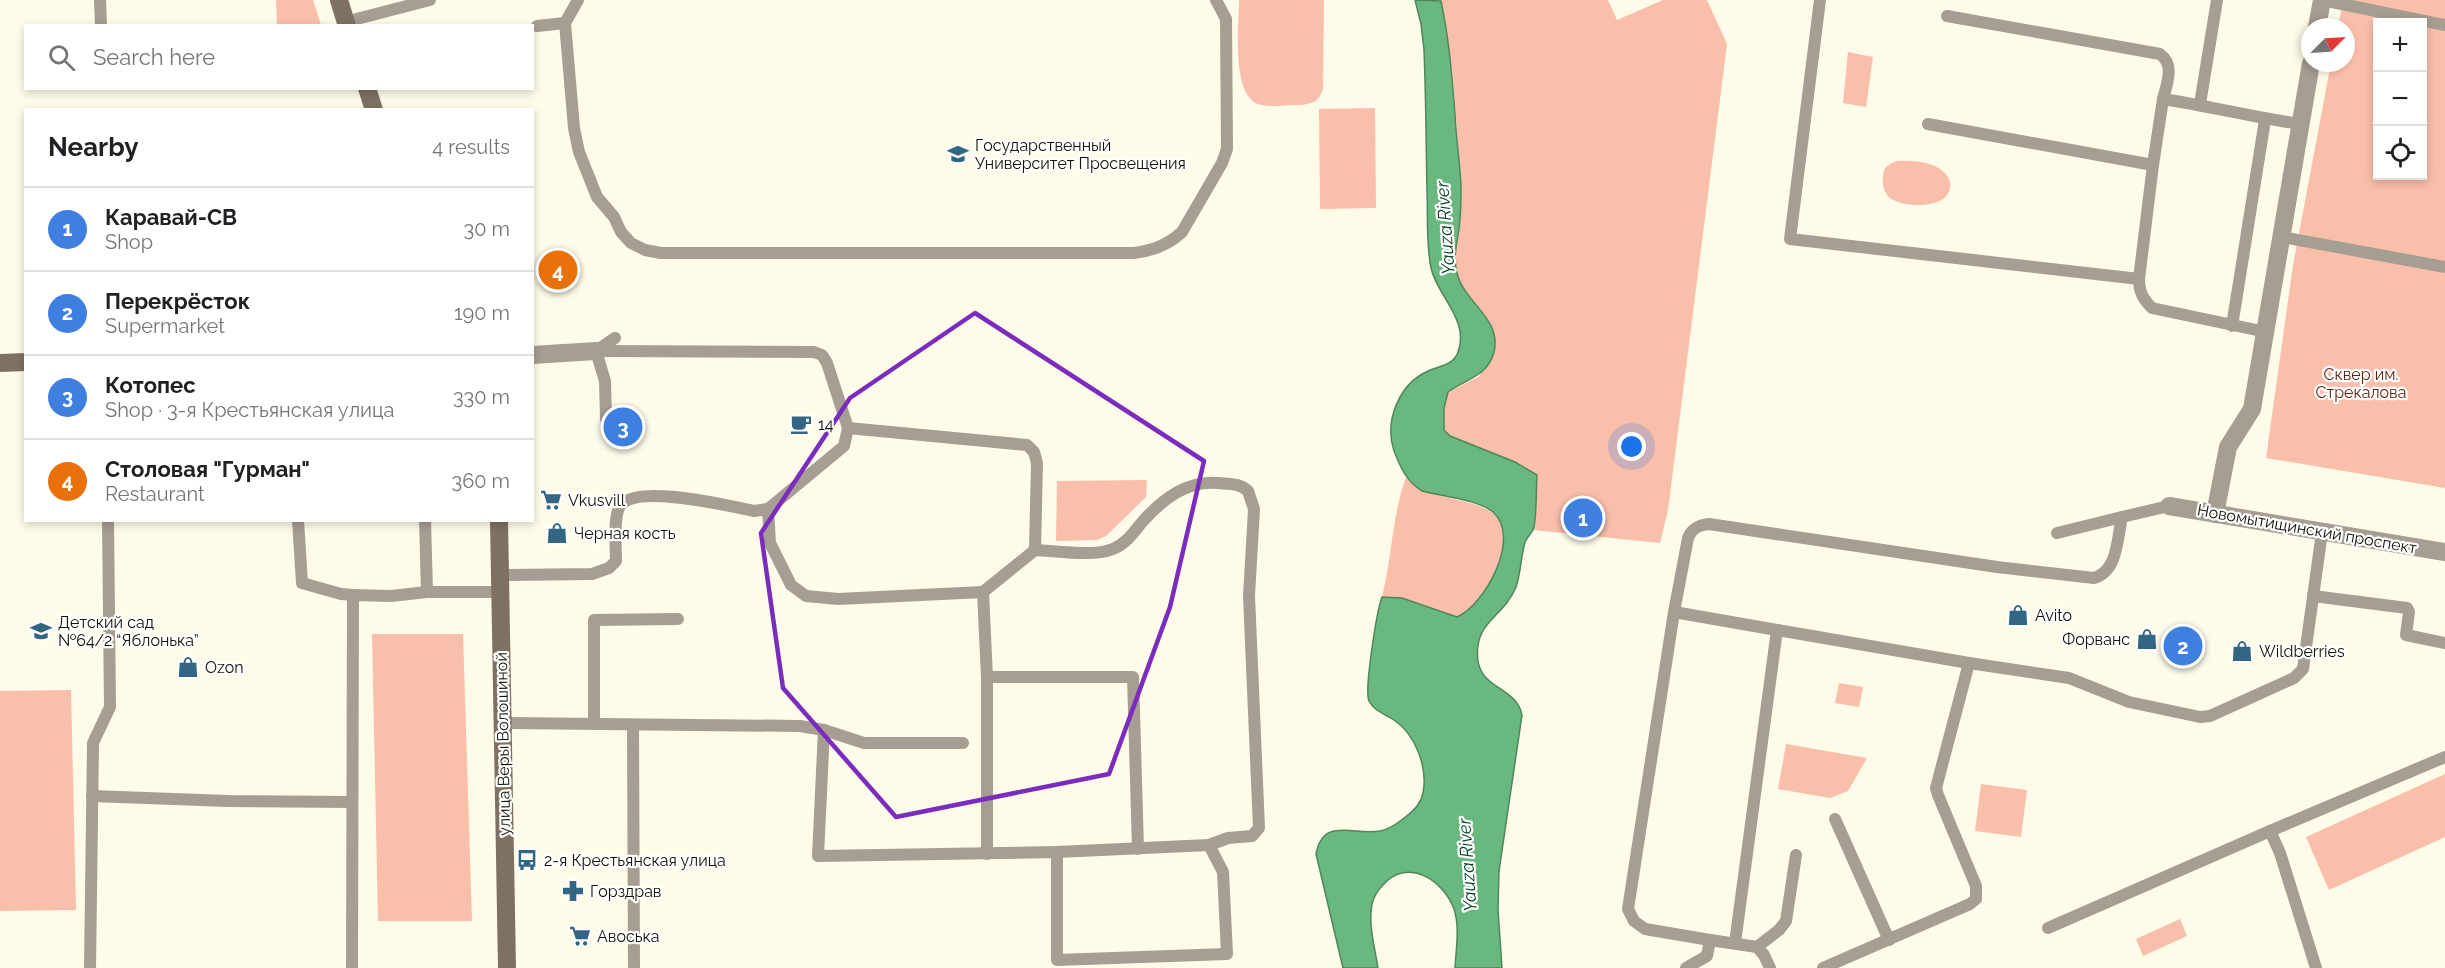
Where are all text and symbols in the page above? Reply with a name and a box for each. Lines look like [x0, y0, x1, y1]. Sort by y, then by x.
north arrow [2301, 18, 2355, 72]
map controls [2373, 18, 2427, 180]
button: + [2373, 18, 2427, 72]
search box [24, 24, 534, 90]
icon: search [45, 41, 78, 74]
text: Search here [93, 44, 215, 70]
button: − [2373, 72, 2427, 126]
button: locate [2373, 126, 2427, 180]
text: Nearby [48, 132, 138, 162]
text: 4 results [432, 135, 510, 159]
place label: Государственный Университет Просвещения [975, 136, 1186, 173]
school or university icon: Государственный Университет Просвещения [946, 142, 970, 166]
water label: Yauza River [1431, 180, 1459, 275]
text: Каравай-СВ [105, 204, 237, 230]
text: 1 [63, 217, 72, 241]
text: 30 m [464, 217, 510, 241]
text: Shop [105, 230, 153, 254]
pin: 4 [538, 248, 578, 292]
text: Перекрёсток [105, 288, 250, 314]
text: 2 [62, 301, 73, 325]
text: 190 m [454, 301, 510, 325]
text: Supermarket [105, 314, 225, 338]
park label: Сквер им. Стрекалова [2316, 365, 2406, 402]
text: Котопес [105, 372, 196, 398]
text: 3 [62, 385, 73, 409]
text: 330 m [453, 385, 510, 409]
text: Shop · 3-я Крестьянская улица [105, 398, 394, 422]
pin: 3 [604, 404, 642, 450]
cafe icon: 14 [789, 412, 813, 436]
place label: 14 [818, 415, 834, 434]
your location [1617, 432, 1646, 461]
text: Столовая "Гурман" [105, 456, 310, 482]
text: 4 [62, 469, 73, 493]
text: 360 m [452, 469, 510, 493]
text: Restaurant [105, 482, 205, 506]
supermarket icon: Vkusvill [539, 488, 563, 512]
place label: Vkusvill [568, 491, 626, 510]
pin: 1 [1564, 496, 1602, 540]
street label: Новомытищинский проспект [2196, 500, 2418, 558]
shop icon: Черная кость [545, 521, 569, 545]
place label: Черная кость [574, 524, 676, 543]
shop icon: Avito [2006, 603, 2030, 627]
place label: Avito [2035, 606, 2072, 625]
place label: Детский сад №64/2 “Яблонька” [58, 613, 199, 650]
school or university icon: Детский сад №64/2 “Яблонька” [29, 619, 53, 643]
pin: 2 [2164, 624, 2202, 668]
shop icon: Форванс [2135, 627, 2159, 651]
place label: Форванс [2062, 630, 2130, 649]
shop icon: Wildberries [2230, 639, 2254, 663]
place label: Wildberries [2259, 642, 2345, 661]
street label: улица Веры Волошиной [492, 652, 514, 836]
shop icon: Ozon [176, 655, 200, 679]
place label: Ozon [205, 658, 244, 677]
water label: Yauza River [1453, 817, 1481, 912]
bus stop icon: 2-я Крестьянская улица [515, 848, 539, 872]
place label: 2-я Крестьянская улица [544, 851, 726, 870]
pharmacy icon: Горздрав [561, 879, 585, 903]
place label: Горздрав [590, 882, 661, 901]
supermarket icon: Авоська [568, 924, 592, 948]
place label: Авоська [597, 927, 660, 946]

